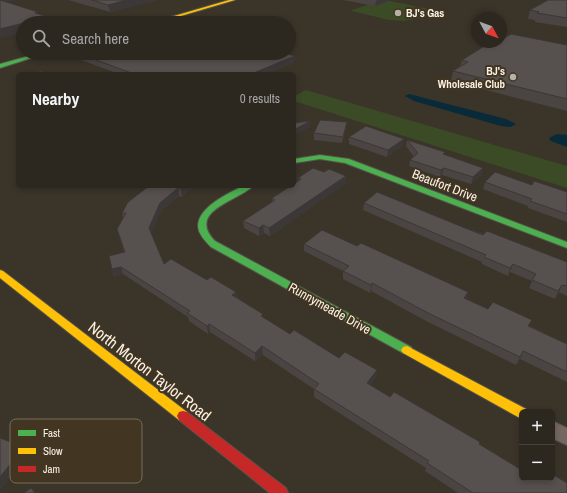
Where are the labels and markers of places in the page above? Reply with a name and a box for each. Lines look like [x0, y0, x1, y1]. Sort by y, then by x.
place label: BJ's Gas [406, 6, 444, 20]
marker: BJ's Gas [393, 8, 403, 18]
place label: BJ's Wholesale Club [438, 64, 505, 91]
marker: BJ's Wholesale Club [508, 72, 518, 82]

